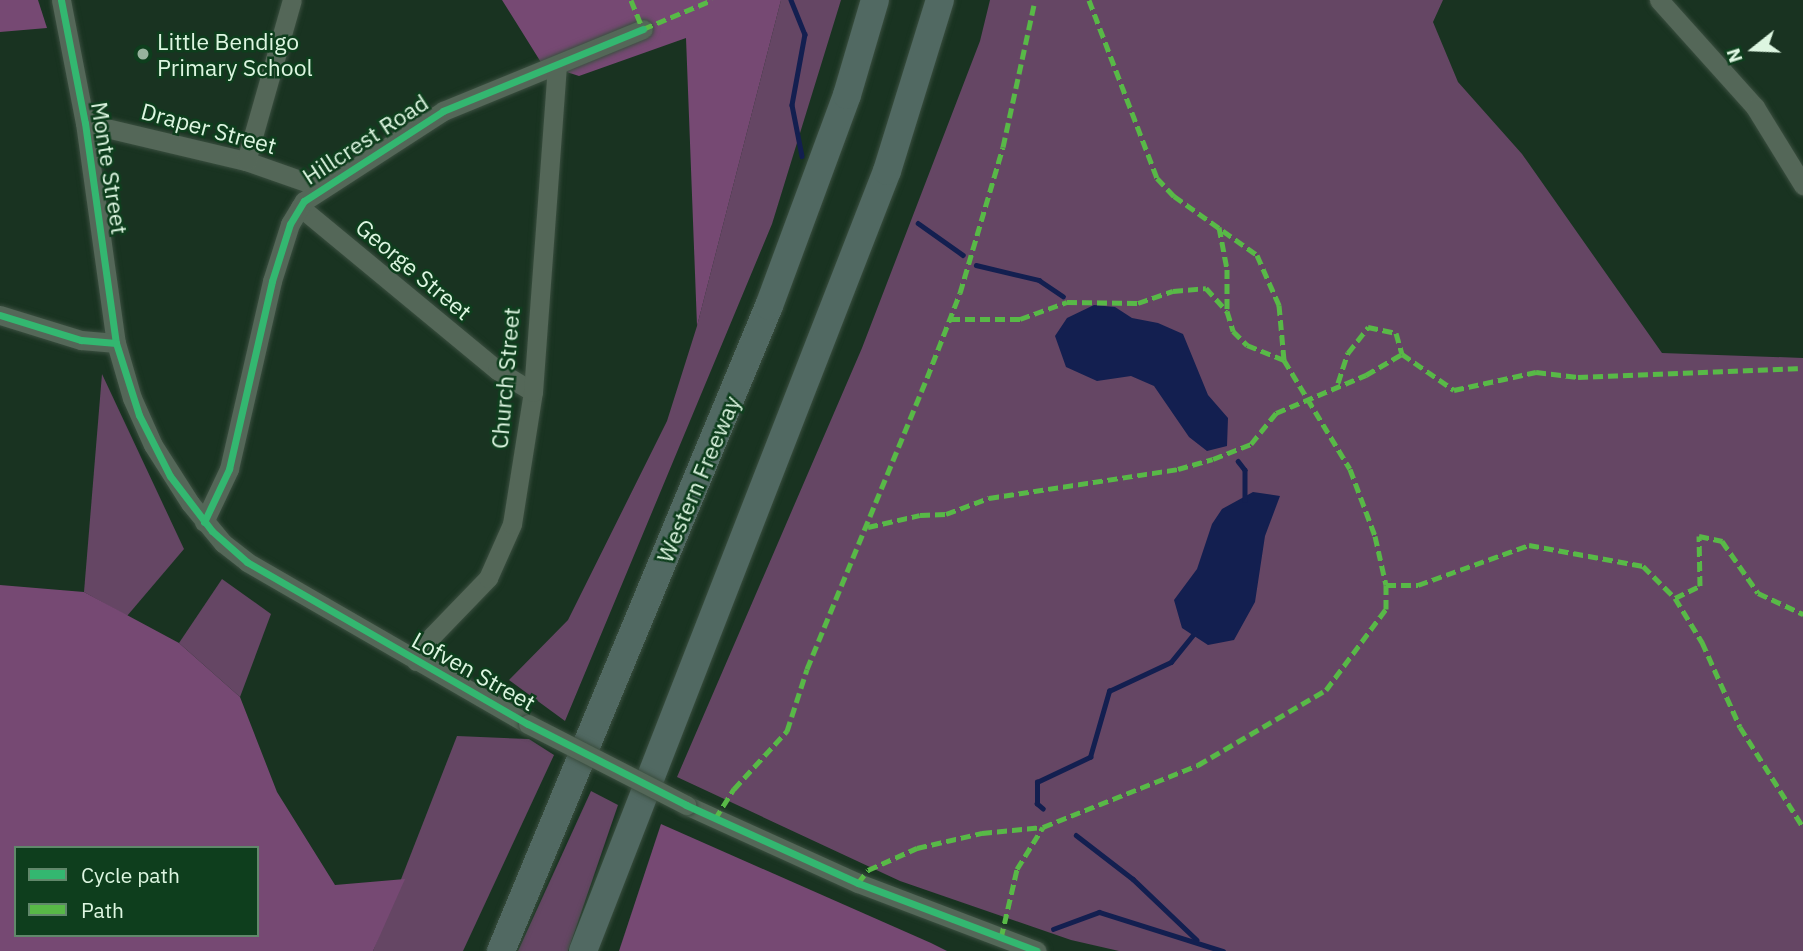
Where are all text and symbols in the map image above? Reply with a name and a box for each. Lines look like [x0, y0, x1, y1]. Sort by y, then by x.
north arrow [1719, 14, 1789, 84]
place label: Little Bendigo Primary School [157, 27, 313, 81]
text: N [1720, 45, 1748, 66]
marker: Little Bendigo Primary School [135, 46, 151, 62]
street label: Hillcrest Road [297, 88, 433, 190]
street label: Draper Street [138, 97, 280, 159]
street label: Monte Street [86, 100, 134, 236]
street label: George Street [351, 213, 477, 325]
street label: Church Street [485, 306, 525, 450]
street label: Western Freeway [650, 392, 746, 566]
street label: Lofven Street [407, 626, 541, 716]
legend [14, 846, 259, 937]
text: Cycle path [81, 861, 180, 889]
text: Path [81, 896, 124, 924]

